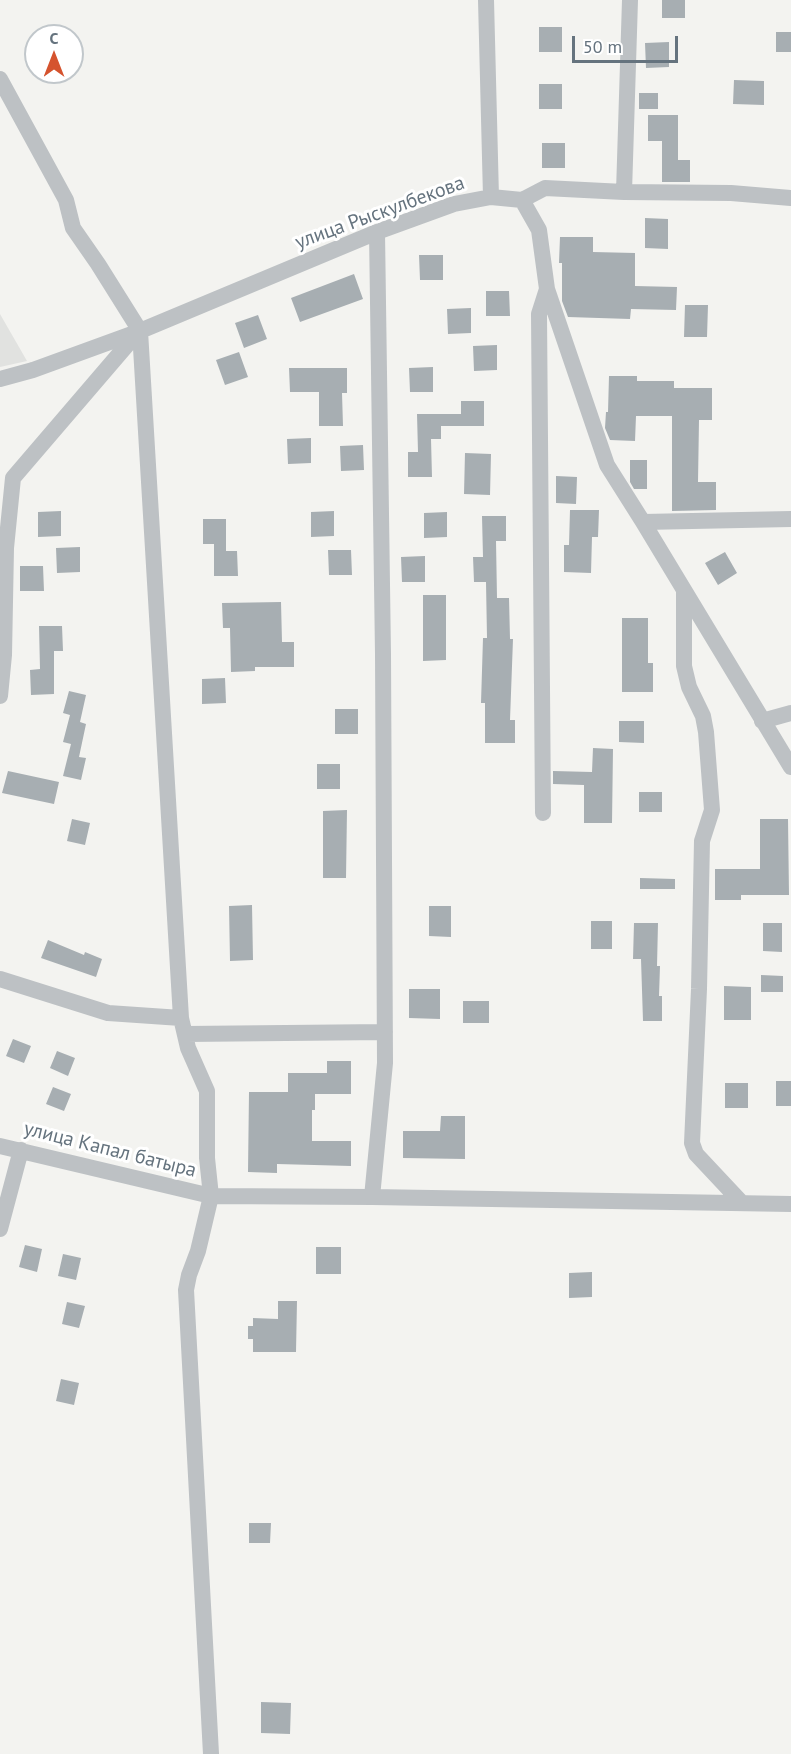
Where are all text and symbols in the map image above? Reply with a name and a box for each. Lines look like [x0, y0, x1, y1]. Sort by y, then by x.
north arrow [24, 24, 84, 84]
scale bar [575, 24, 682, 62]
text: С [50, 28, 58, 48]
text: 50 m [583, 35, 622, 58]
street label: улица Рыскулбекова [292, 171, 468, 255]
street label: улица Капал батыра [21, 1117, 199, 1183]

